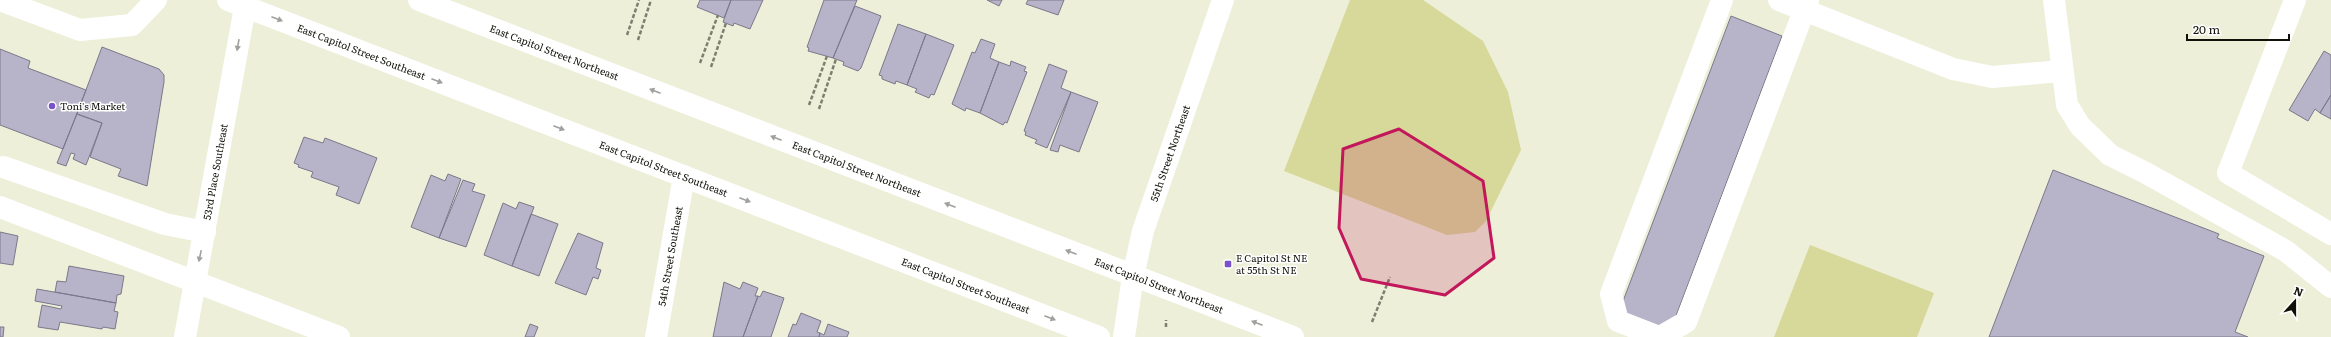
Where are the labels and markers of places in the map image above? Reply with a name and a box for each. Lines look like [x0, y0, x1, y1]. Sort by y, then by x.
place label: Toni's Market [60, 98, 125, 113]
marker: Toni's Market [47, 101, 57, 111]
place label: E Capitol St NE at 55th St NE [1236, 250, 1307, 277]
marker: E Capitol St NE at 55th St NE [1223, 259, 1233, 269]

